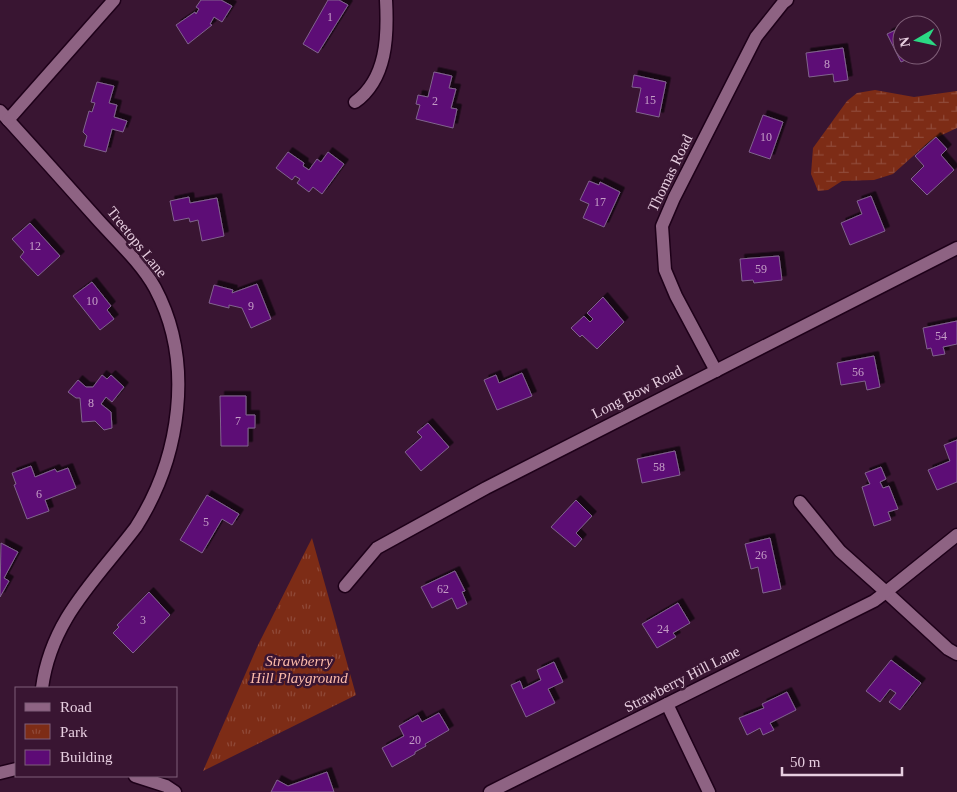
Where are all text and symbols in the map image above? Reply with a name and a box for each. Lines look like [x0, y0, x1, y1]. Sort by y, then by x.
house number: 1 [327, 10, 333, 24]
north arrow [892, 15, 942, 65]
text: N [896, 36, 913, 48]
house number: 8 [824, 57, 830, 71]
house number: 15 [644, 93, 656, 107]
house number: 2 [432, 94, 438, 108]
house number: 10 [760, 130, 772, 144]
street label: Thomas Road [644, 131, 696, 214]
house number: 17 [594, 195, 606, 209]
street label: Treetops Lane [104, 204, 170, 281]
house number: 12 [29, 239, 41, 253]
house number: 59 [755, 262, 767, 276]
house number: 10 [86, 294, 98, 308]
house number: 9 [248, 299, 254, 313]
house number: 54 [935, 329, 947, 343]
street label: Long Bow Road [589, 362, 685, 422]
house number: 56 [852, 365, 864, 379]
house number: 8 [88, 396, 94, 410]
house number: 7 [235, 414, 241, 428]
house number: 58 [653, 460, 665, 474]
house number: 6 [36, 487, 42, 501]
house number: 5 [203, 515, 209, 529]
house number: 26 [755, 548, 767, 562]
house number: 62 [437, 582, 449, 596]
house number: 3 [140, 613, 146, 627]
house number: 24 [657, 622, 669, 636]
street label: Strawberry Hill Lane [622, 643, 743, 715]
park label: Strawberry Hill Playground [249, 653, 348, 686]
legend [15, 687, 178, 777]
text: Road [60, 699, 92, 715]
text: Park [60, 724, 88, 740]
house number: 20 [409, 733, 421, 747]
scale bar [782, 744, 902, 776]
text: Building [60, 749, 113, 765]
text: 50 m [790, 754, 821, 770]

